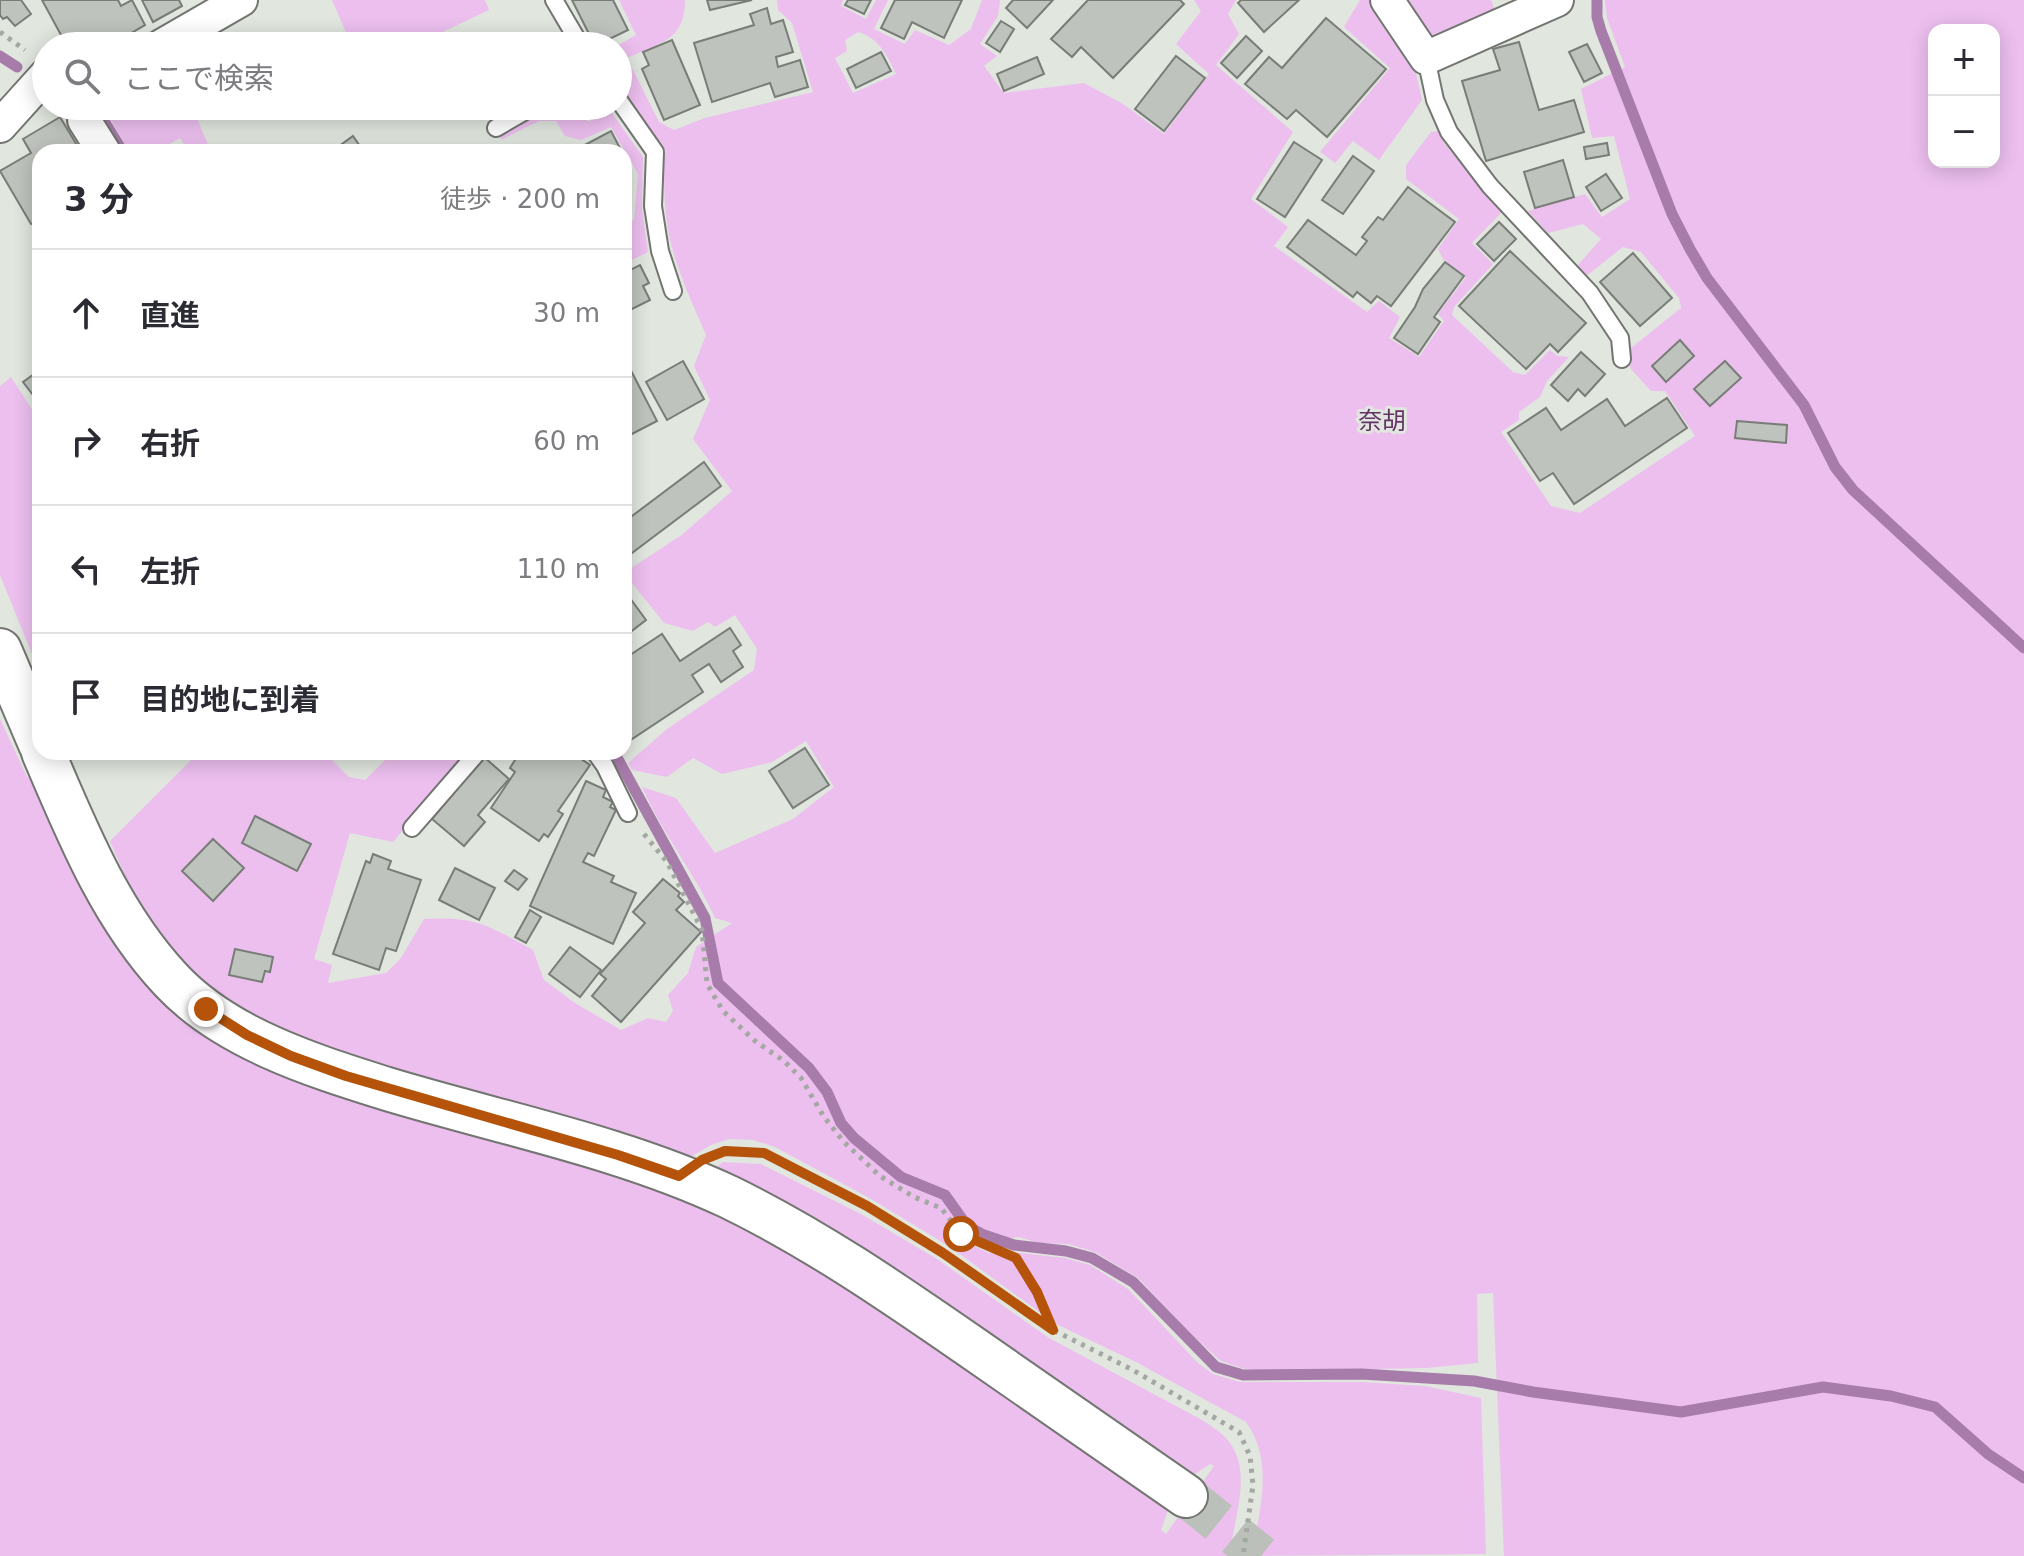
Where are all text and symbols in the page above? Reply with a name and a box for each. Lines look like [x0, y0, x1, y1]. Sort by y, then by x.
map controls [1928, 24, 2000, 168]
button: + [1928, 24, 2000, 96]
search box [32, 32, 632, 120]
icon: search [60, 54, 104, 98]
text: ここで検索 [124, 61, 274, 96]
button: − [1928, 96, 2000, 168]
text: 3 分 [64, 179, 134, 219]
text: 徒歩 · 200 m [440, 184, 600, 214]
icon: ahead [64, 291, 108, 335]
text: 直進 [140, 298, 200, 333]
text: 30 m [533, 298, 600, 328]
district label: 奈胡 [1358, 407, 1406, 435]
icon: right [64, 419, 108, 463]
text: 右折 [140, 426, 200, 461]
text: 60 m [533, 426, 600, 456]
icon: left [64, 547, 108, 591]
text: 左折 [140, 554, 200, 589]
text: 110 m [517, 554, 600, 584]
icon: arrive [64, 675, 108, 719]
text: 目的地に到着 [140, 682, 320, 717]
route end [188, 991, 224, 1027]
route start [943, 1216, 979, 1252]

